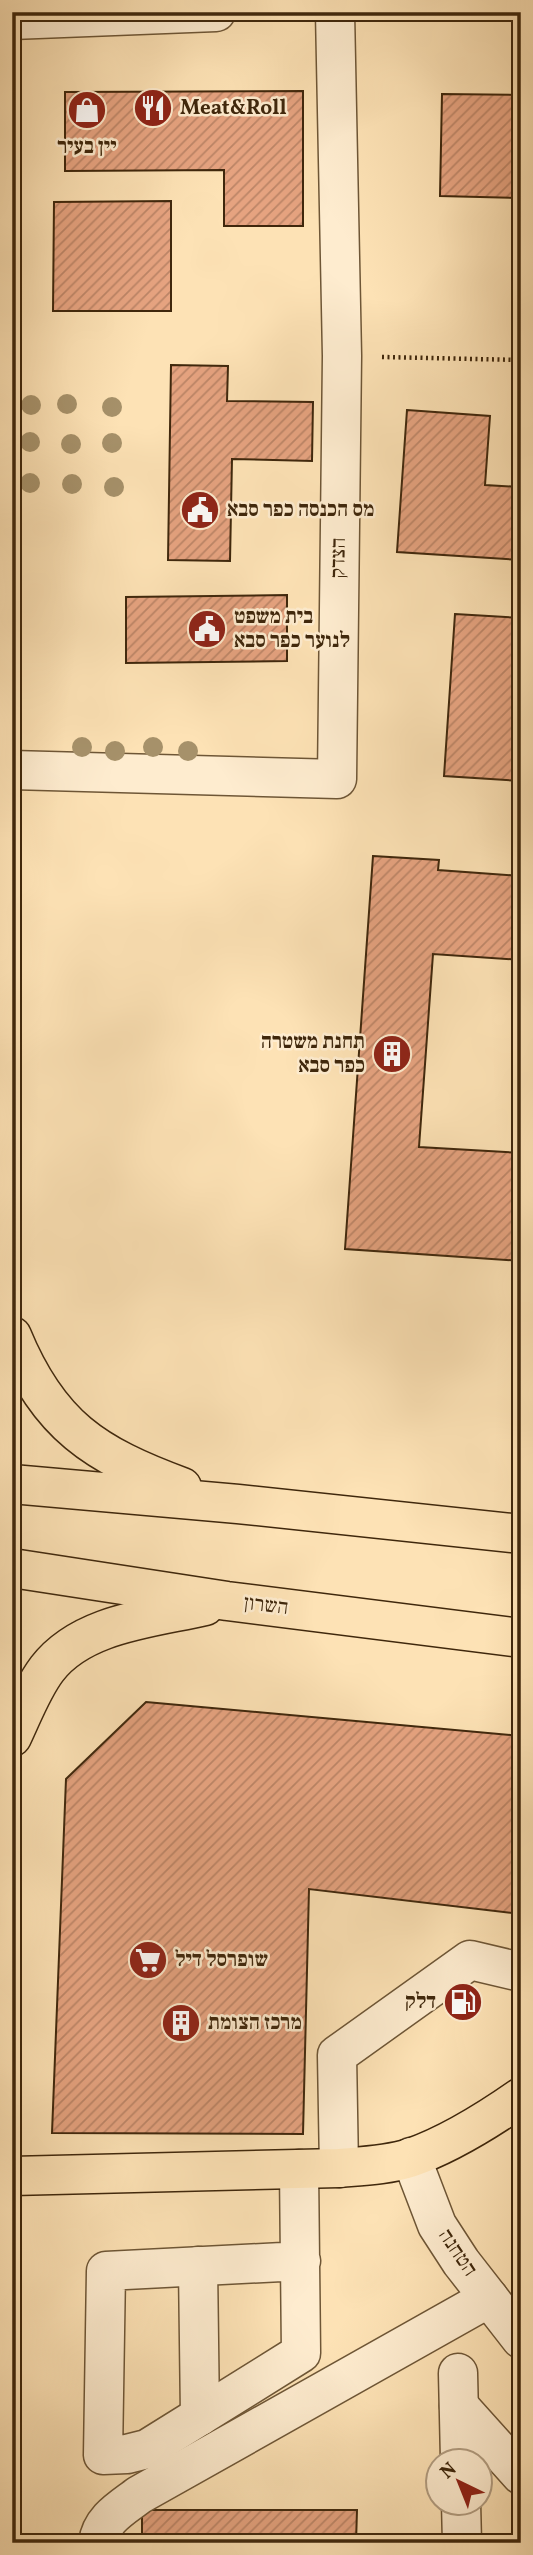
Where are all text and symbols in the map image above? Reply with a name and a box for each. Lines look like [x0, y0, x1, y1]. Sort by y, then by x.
restaurant icon: Meat&Roll [132, 87, 174, 129]
shop icon: יין בעיר [66, 89, 108, 131]
place label: Meat&Roll [180, 94, 287, 123]
place label: יין בעיר [57, 133, 117, 162]
public building icon: מס הכנסה כפר סבא [179, 489, 221, 531]
place label: מס הכנסה כפר סבא [227, 496, 374, 525]
street label: הצדק [324, 537, 354, 579]
place label: בית משפט לנוער כפר סבא [234, 603, 350, 656]
public building icon: בית משפט לנוער כפר סבא [186, 608, 228, 650]
place label: תחנת משטרה כפר סבא [261, 1028, 365, 1081]
building icon: תחנת משטרה כפר סבא [371, 1033, 413, 1075]
street label: השרון [242, 1589, 290, 1623]
supermarket icon: שופרסל דיל [127, 1939, 169, 1981]
place label: שופרסל דיל [175, 1946, 268, 1975]
fuel station icon: דלק [442, 1981, 484, 2023]
place label: דלק [405, 1988, 436, 2017]
building icon: מרכז הצומת [160, 2002, 202, 2044]
place label: מרכז הצומת [208, 2009, 302, 2038]
street label: הטחנה [430, 2223, 484, 2283]
north arrow [424, 2446, 494, 2516]
text: N [435, 2457, 463, 2485]

